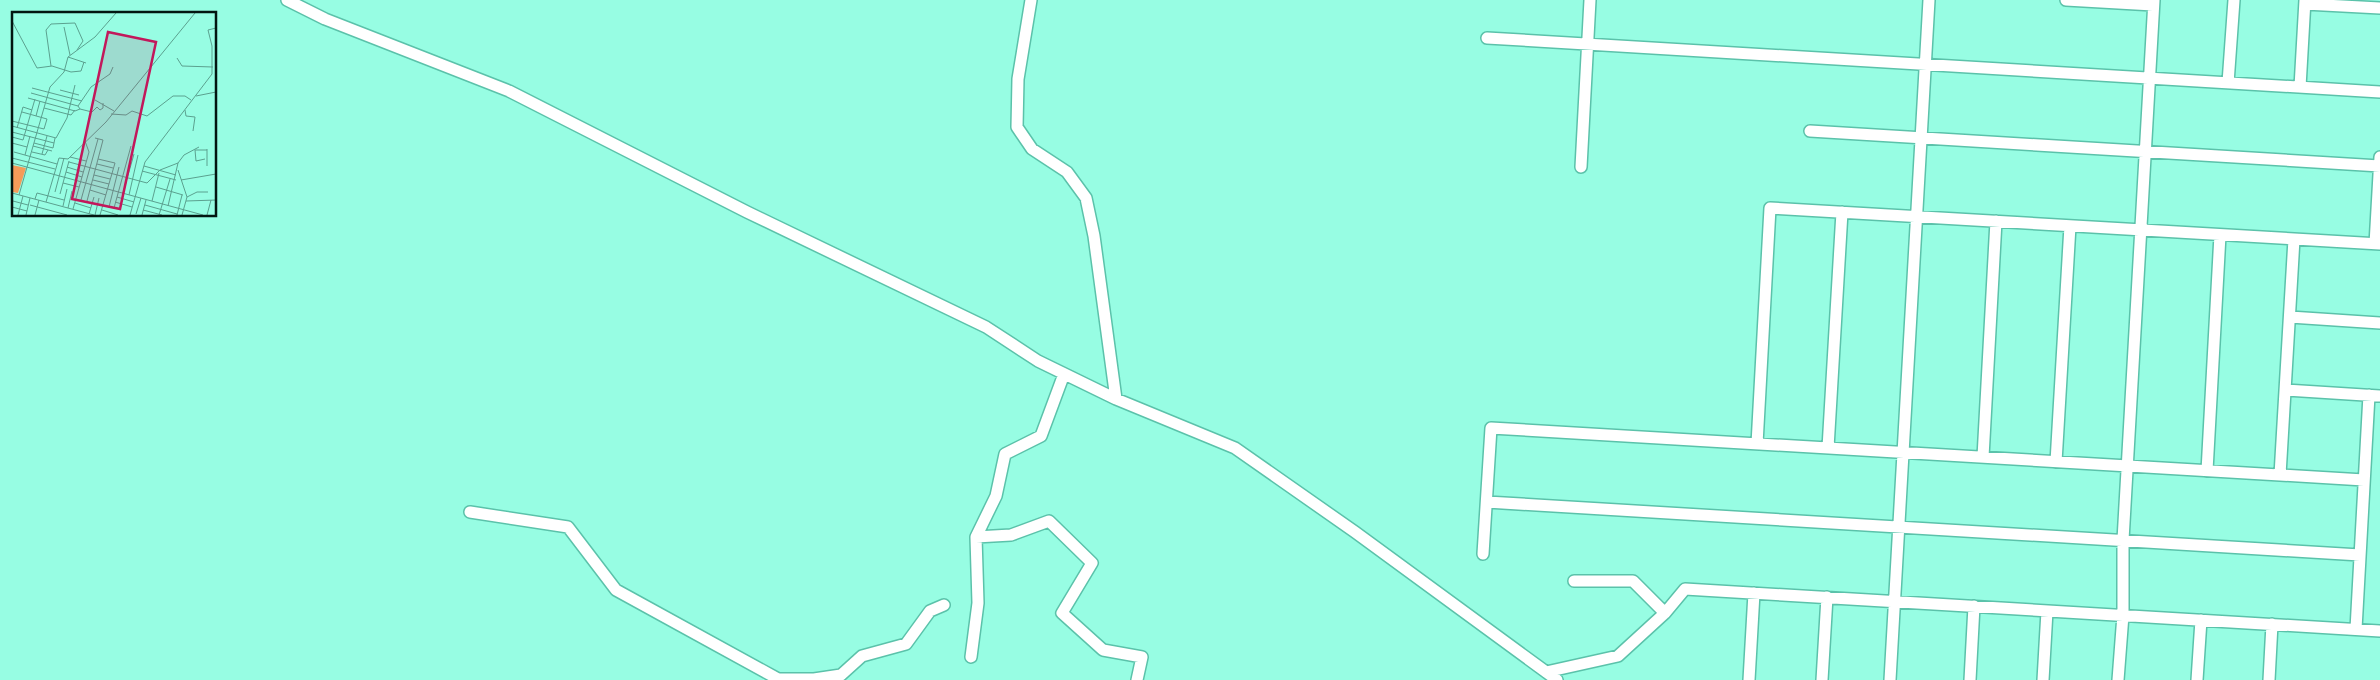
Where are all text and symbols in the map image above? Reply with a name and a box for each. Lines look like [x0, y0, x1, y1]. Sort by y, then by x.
inset map [12, 12, 216, 216]

